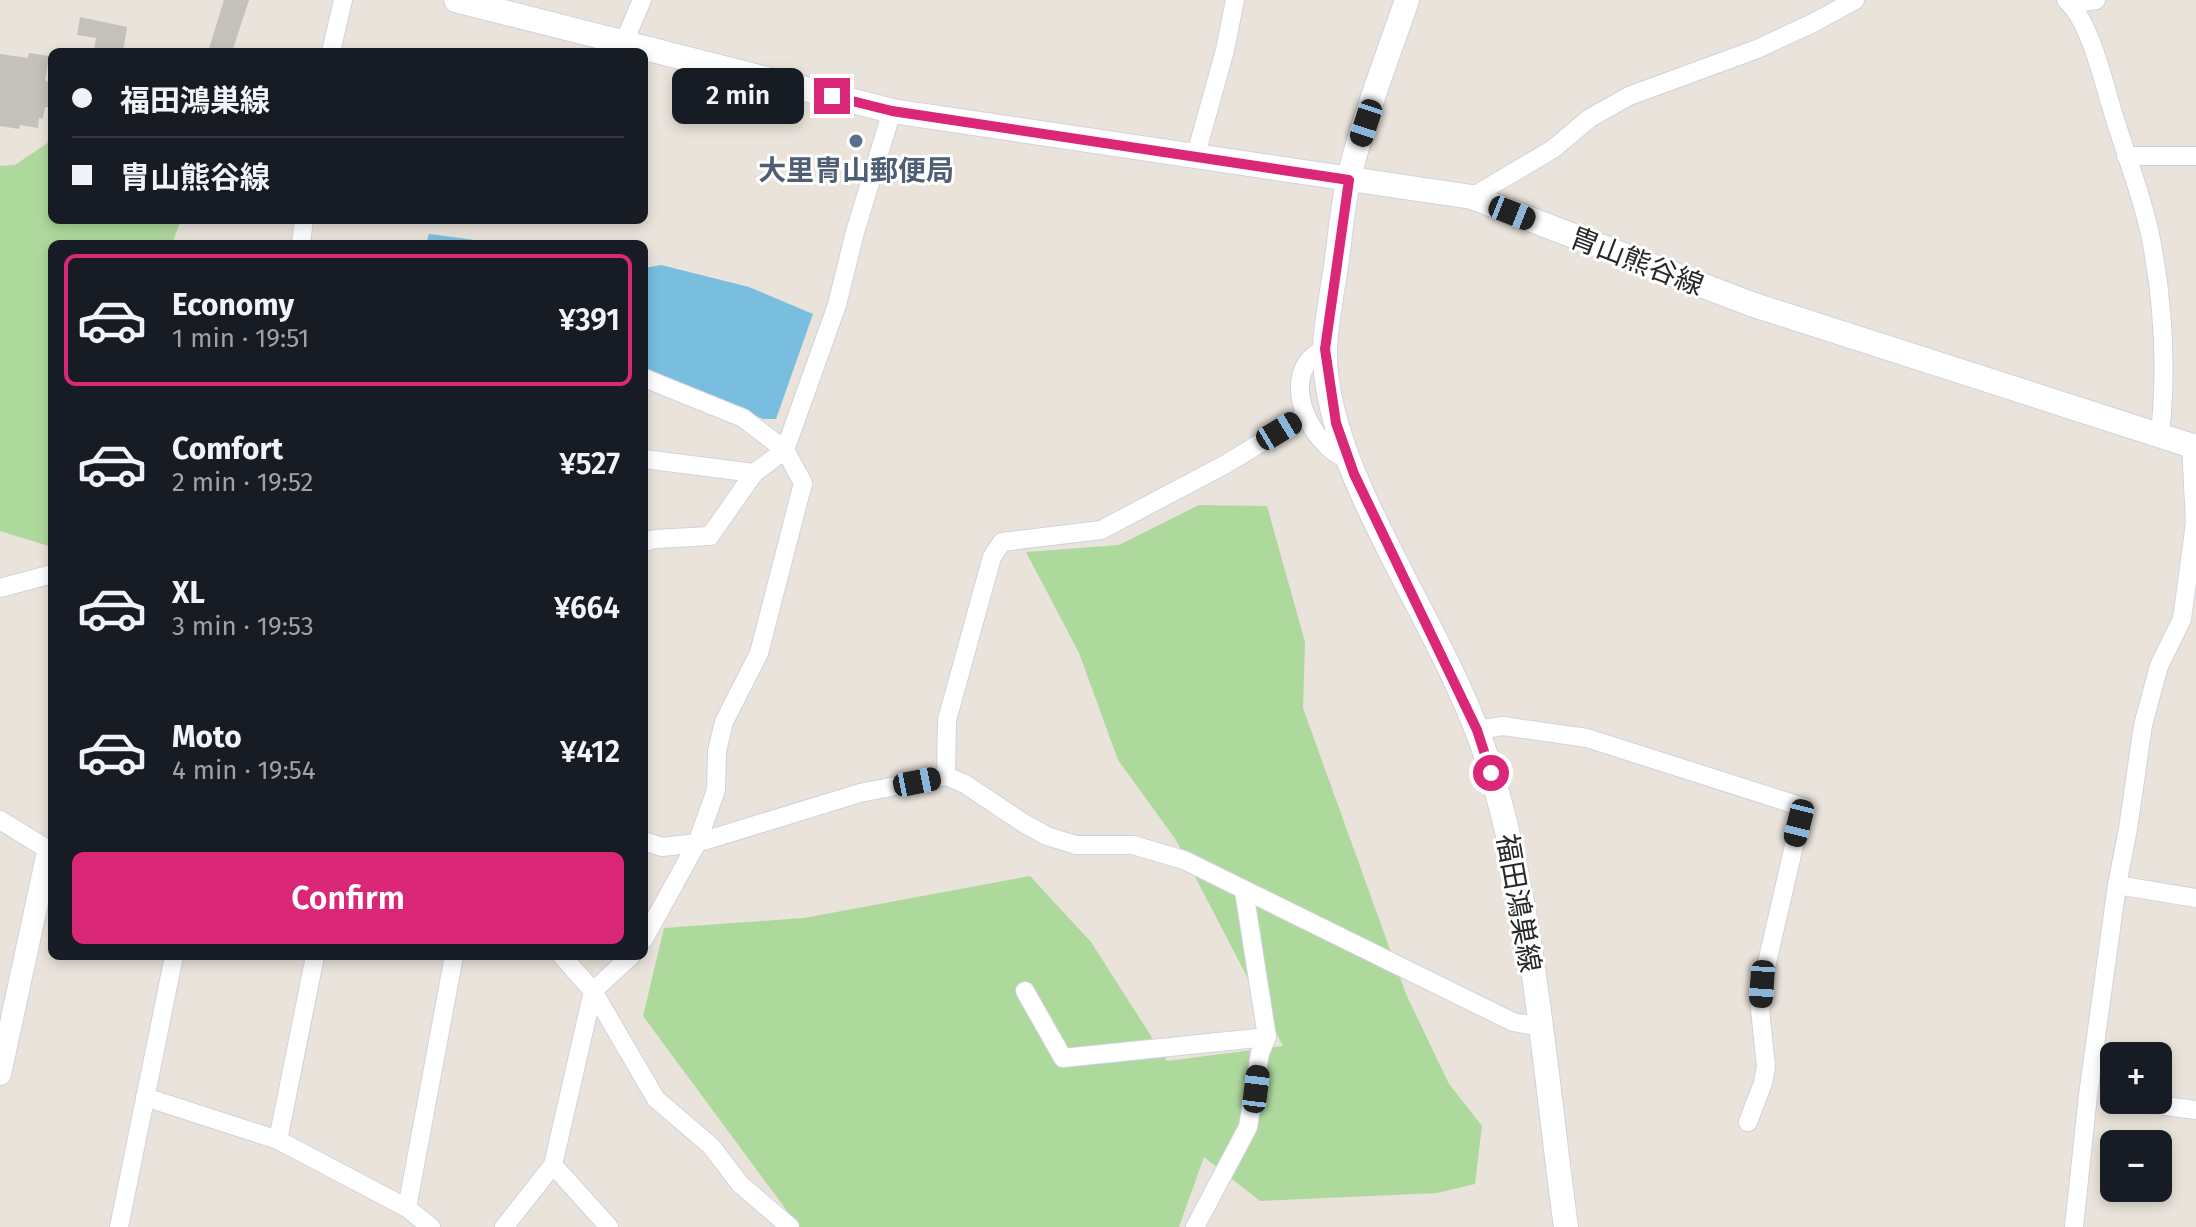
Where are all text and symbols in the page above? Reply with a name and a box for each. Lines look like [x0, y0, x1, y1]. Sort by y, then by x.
callout: 2 min [672, 68, 804, 124]
route end [814, 78, 850, 114]
text: 2 min [706, 80, 770, 111]
text: 福田鴻巣線 [120, 83, 270, 119]
car [1347, 96, 1385, 150]
marker: 大里冑山郵便局 [847, 132, 865, 150]
place label: 大里冑山郵便局 [758, 154, 954, 187]
text: 胄山熊谷線 [120, 160, 270, 196]
car [1485, 193, 1539, 233]
street label: 胄山熊谷線 [1566, 221, 1708, 302]
icon: car [76, 284, 148, 356]
text: Economy [172, 287, 294, 323]
text: ¥391 [559, 302, 620, 338]
text: 1 min · 19:51 [172, 323, 309, 354]
car [1252, 408, 1306, 454]
icon: car [76, 428, 148, 500]
text: Comfort [172, 431, 283, 467]
text: ¥527 [559, 446, 620, 482]
text: 2 min · 19:52 [172, 467, 313, 498]
icon: car [76, 572, 148, 644]
text: XL [172, 575, 205, 611]
text: ¥664 [554, 590, 620, 626]
text: 3 min · 19:53 [172, 611, 314, 642]
icon: car [76, 716, 148, 788]
text: Moto [172, 719, 242, 755]
text: ¥412 [560, 734, 620, 770]
text: 4 min · 19:54 [172, 755, 316, 786]
route start [1473, 755, 1509, 791]
car [891, 766, 943, 798]
car [1782, 797, 1816, 849]
street label: 福田鴻巣線 [1490, 831, 1547, 975]
button: Confirm [72, 852, 624, 944]
car [1748, 959, 1776, 1009]
map controls [2100, 1042, 2172, 1202]
button: + [2100, 1042, 2172, 1114]
car [1241, 1064, 1271, 1114]
button: − [2100, 1130, 2172, 1202]

